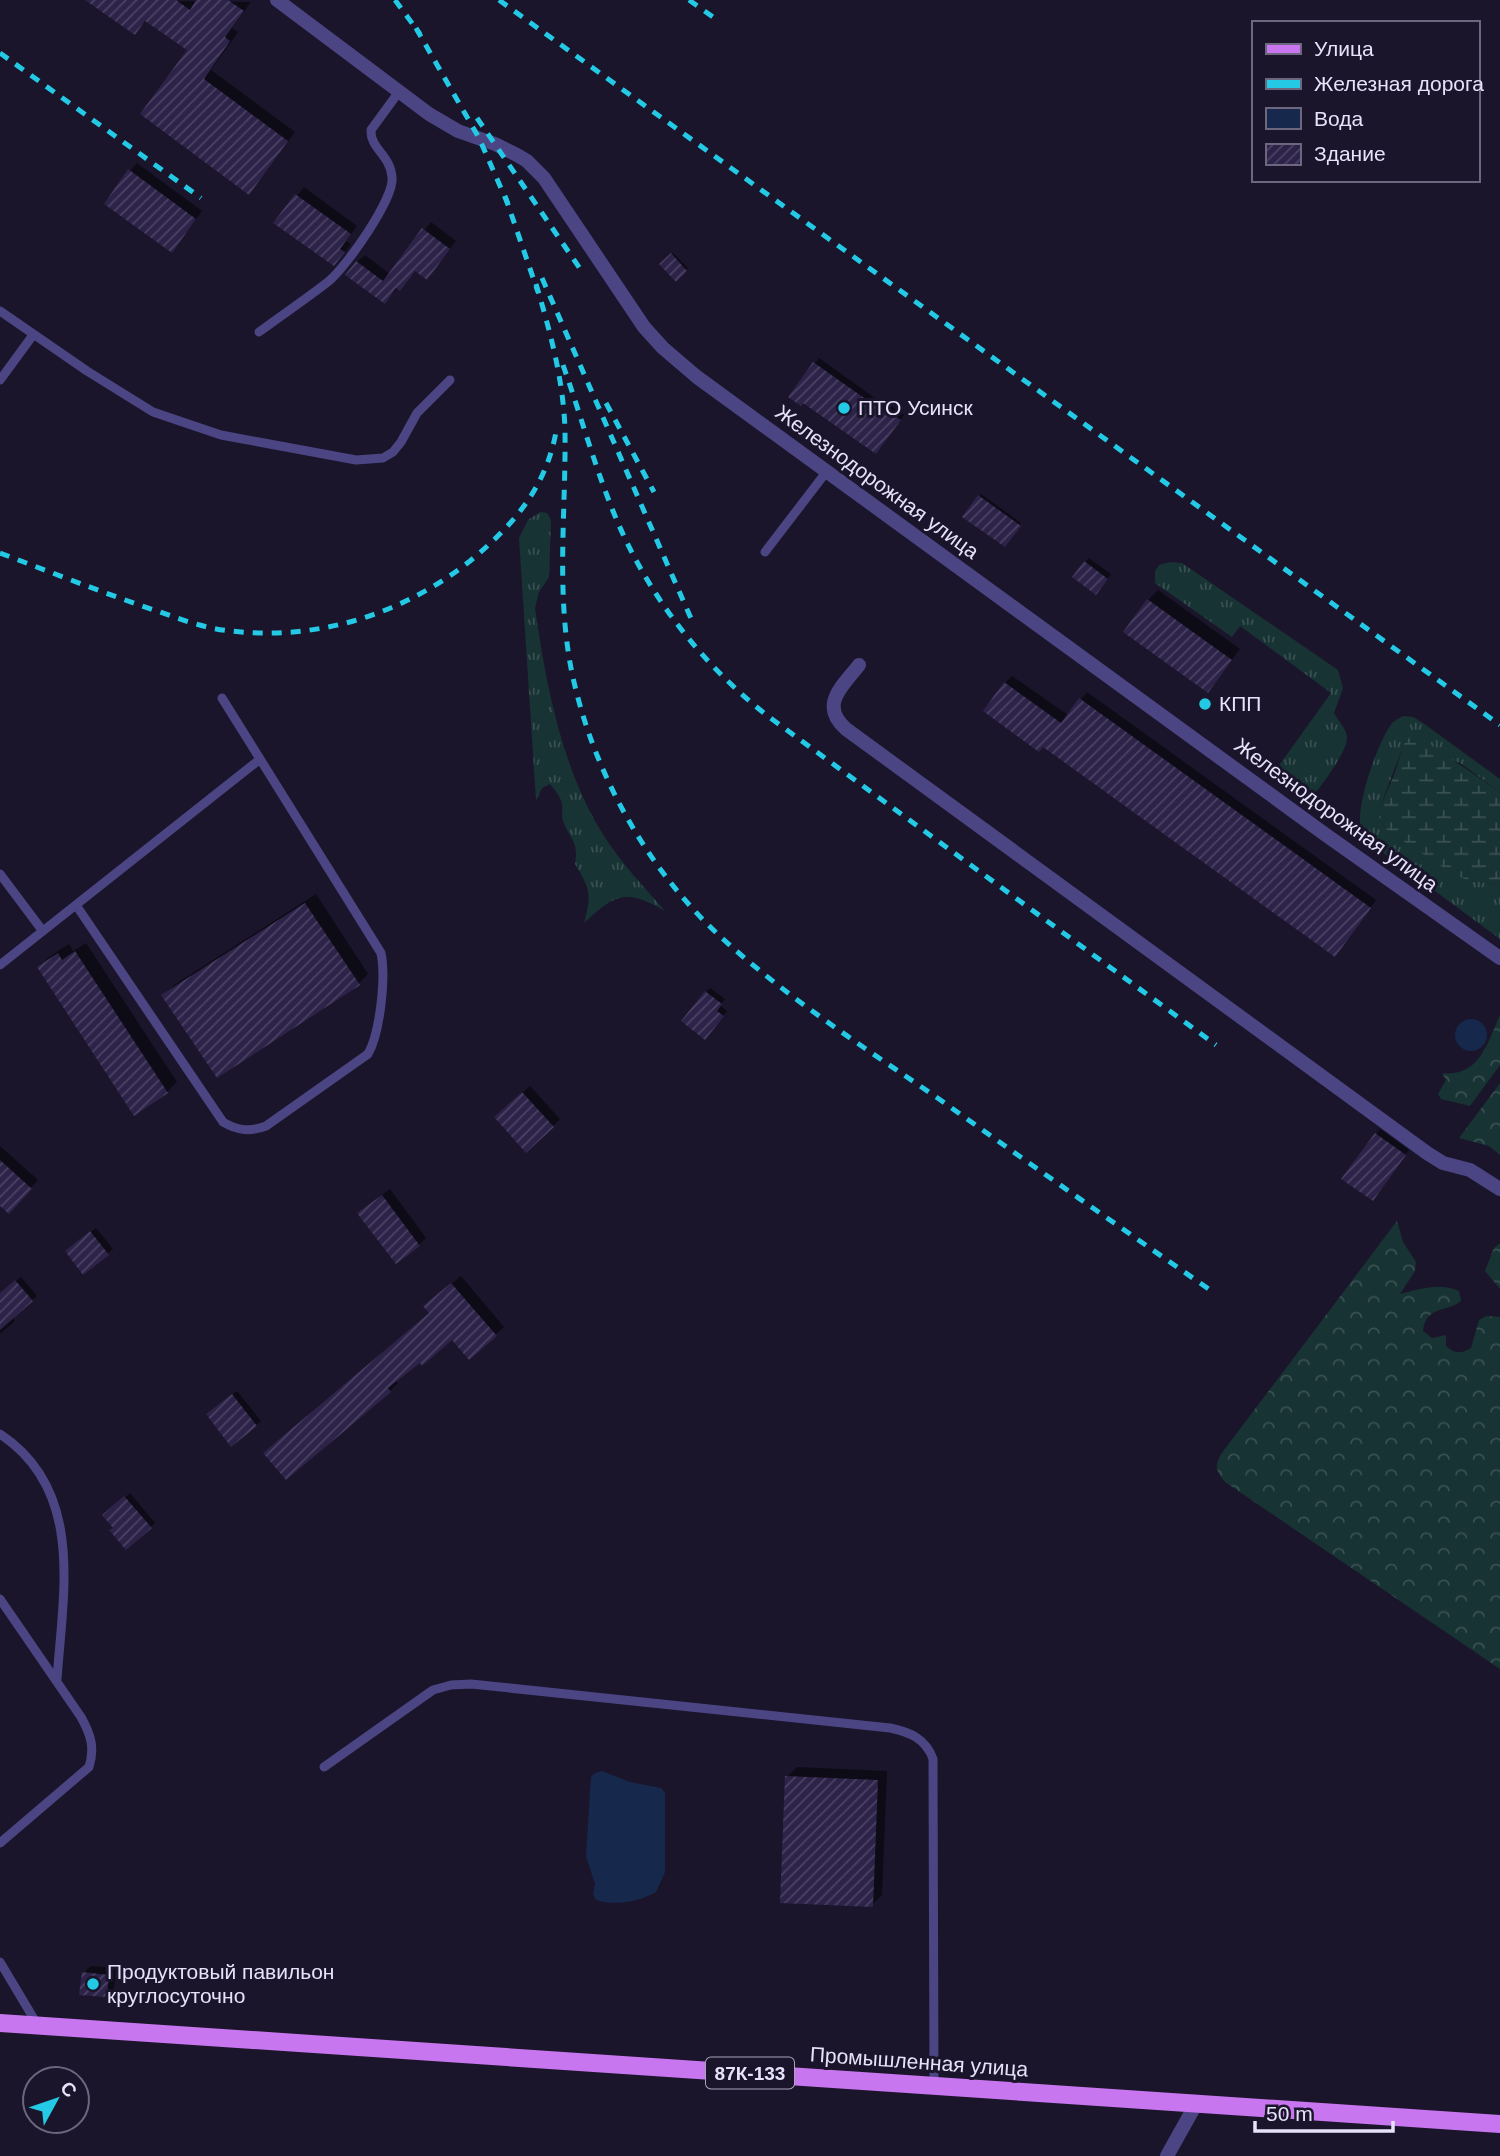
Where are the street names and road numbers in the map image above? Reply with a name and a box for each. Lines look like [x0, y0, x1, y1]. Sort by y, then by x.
street label: Железнодорожная улица [771, 400, 984, 563]
street label: Железнодорожная улица [1230, 733, 1443, 896]
street label: Промышленная улица [809, 2042, 1029, 2081]
road number: 87К-133 [706, 2058, 794, 2088]

